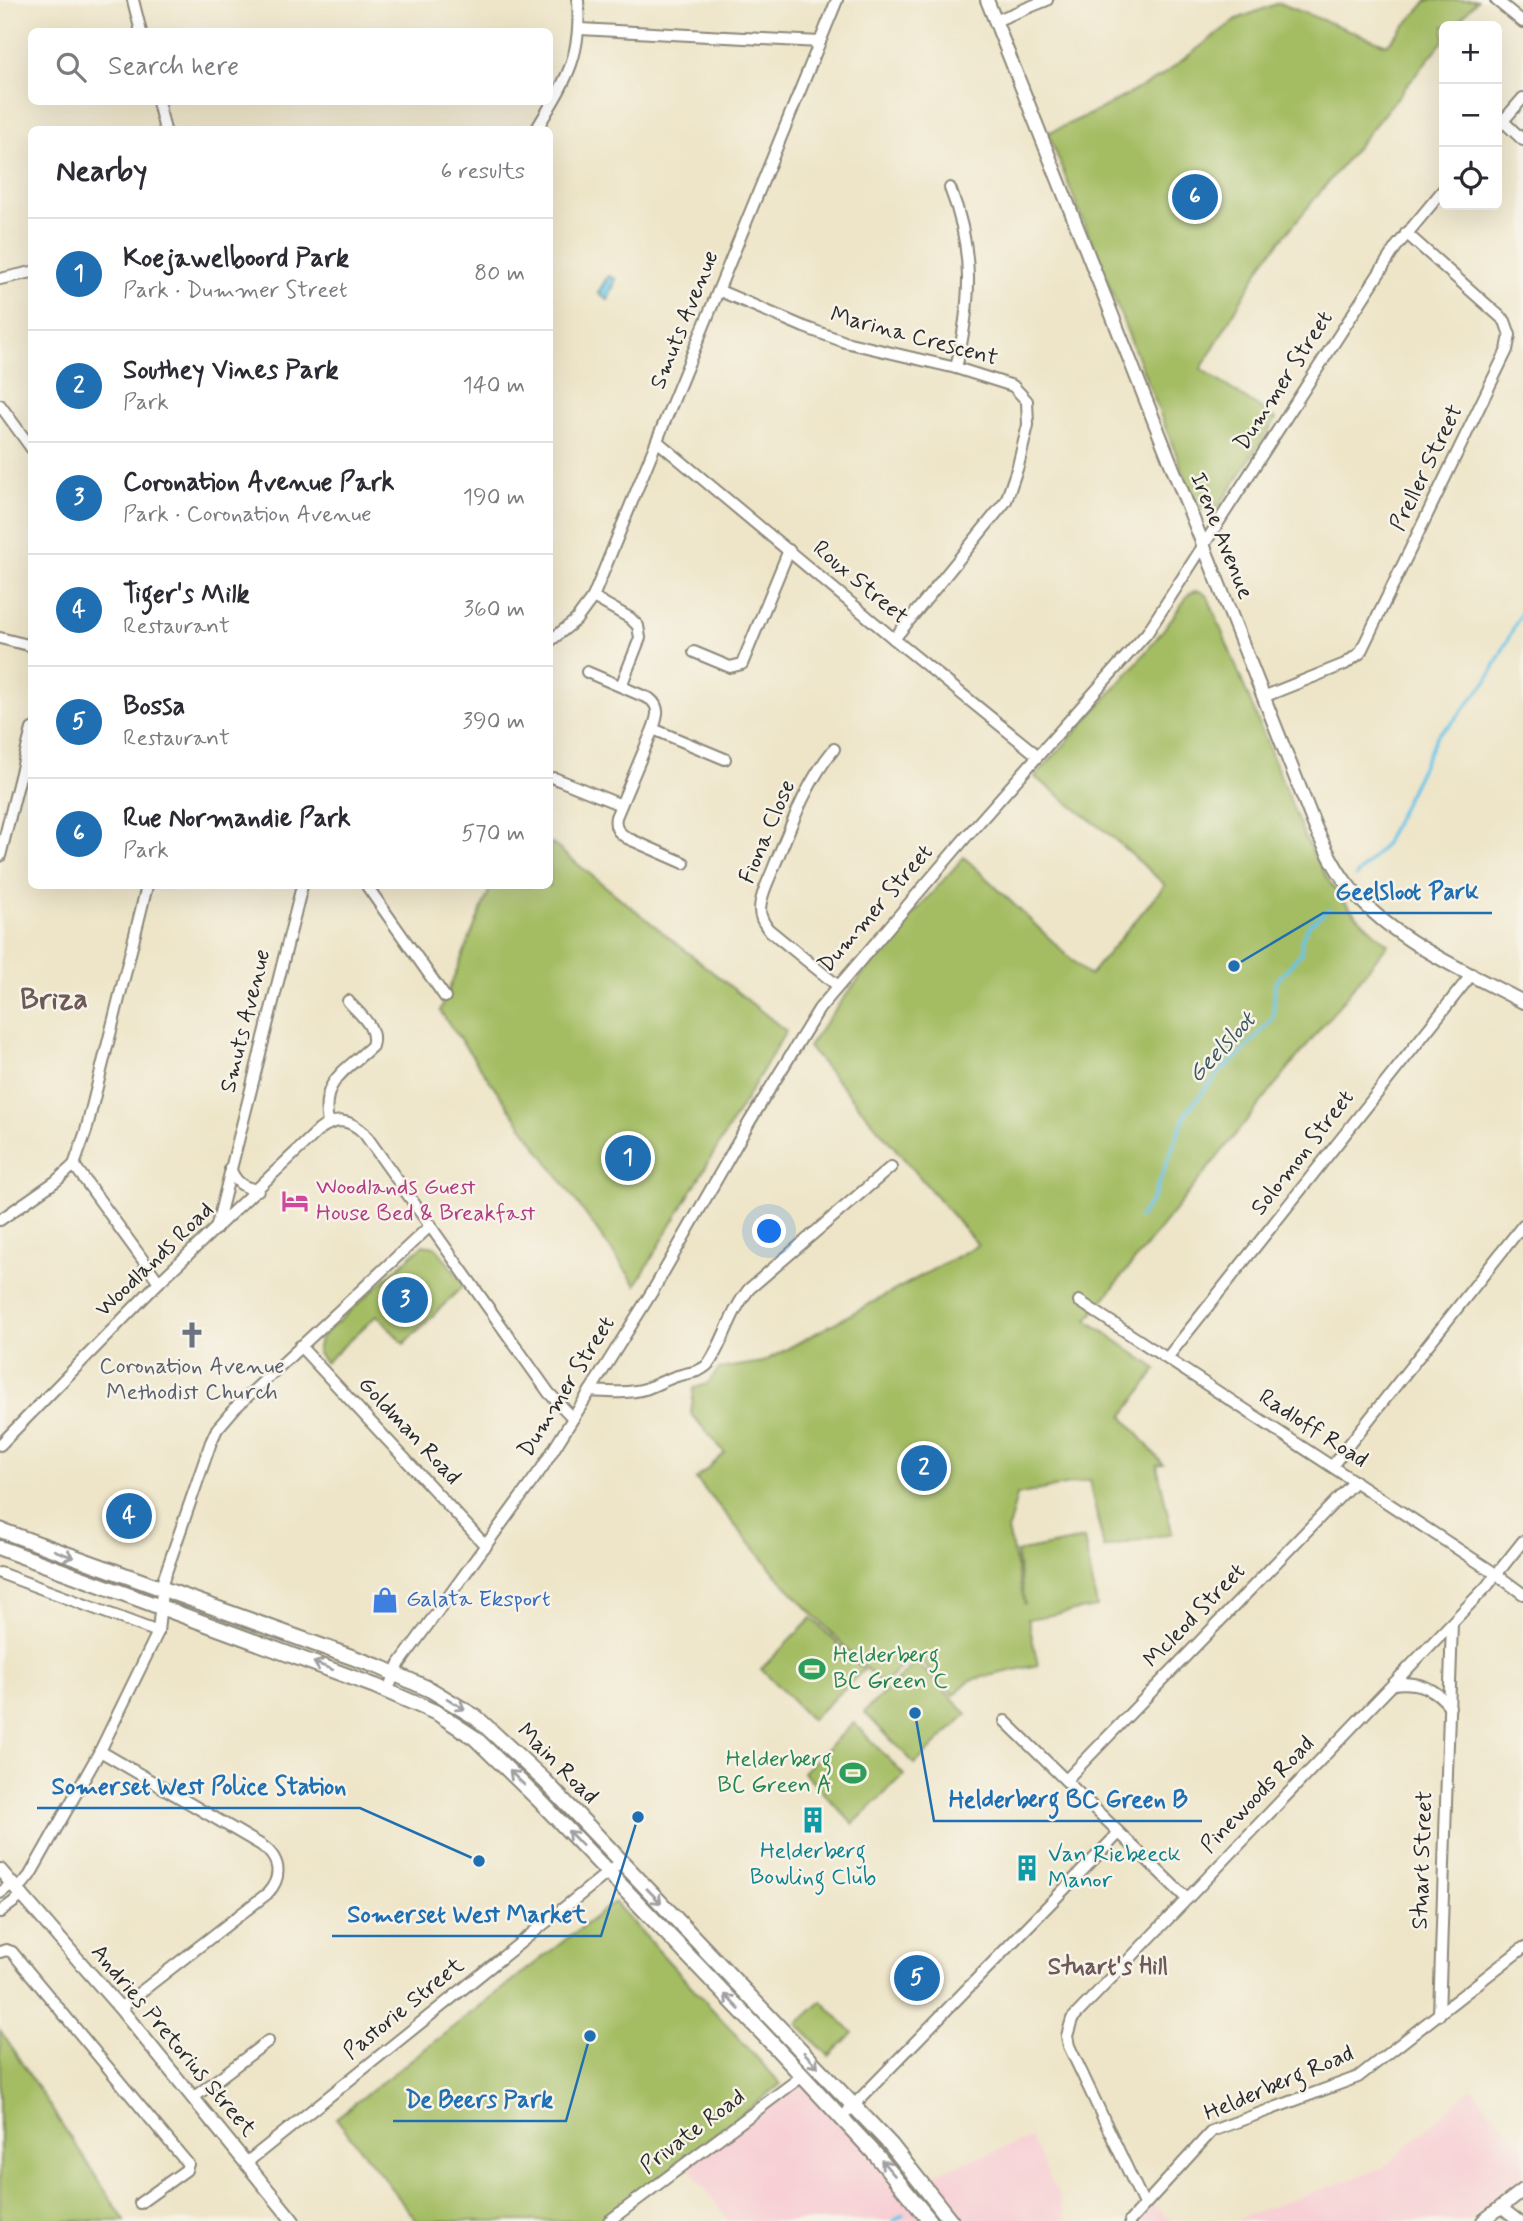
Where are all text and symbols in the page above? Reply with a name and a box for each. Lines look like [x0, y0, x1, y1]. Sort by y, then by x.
map controls [1439, 21, 1502, 210]
button: + [1439, 21, 1502, 84]
search box [28, 28, 553, 105]
icon: search [52, 48, 90, 86]
text: Search here [108, 50, 239, 84]
button: − [1439, 84, 1502, 147]
button: locate [1439, 147, 1502, 210]
text: Nearby [56, 152, 147, 191]
text: 6 results [441, 157, 525, 187]
pin: 6 [1172, 171, 1218, 223]
text: Koejawelboord Park [123, 242, 349, 276]
street label: Smuts Avenue [644, 246, 726, 394]
text: 1 [74, 259, 84, 289]
text: 80 m [474, 259, 525, 289]
text: Park · Dummer Street [123, 276, 347, 306]
street label: Marina Crescent [827, 300, 1001, 374]
street label: Dummer Street [1228, 305, 1340, 457]
text: Southey Vines Park [123, 354, 339, 388]
text: 2 [73, 371, 85, 401]
text: 140 m [462, 371, 525, 401]
text: Park [123, 388, 169, 418]
street label: Preller Street [1383, 400, 1471, 536]
text: Coronation Avenue Park [123, 466, 394, 500]
street label: Irene Avenue [1182, 468, 1260, 604]
text: 3 [74, 483, 84, 513]
text: 190 m [463, 483, 525, 513]
text: Park · Coronation Avenue [123, 500, 372, 530]
street label: Roux Street [806, 534, 914, 632]
text: Tiger's Milk [123, 578, 250, 612]
text: 4 [72, 595, 86, 625]
text: 360 m [464, 595, 525, 625]
text: Restaurant [123, 612, 230, 642]
text: Bossa [123, 690, 185, 724]
text: 5 [72, 707, 86, 737]
text: 390 m [463, 707, 525, 737]
text: Restaurant [123, 724, 230, 754]
street label: Fiona Close [733, 776, 803, 888]
text: Rue Normandie Park [123, 802, 351, 836]
text: 6 [73, 819, 85, 849]
text: 570 m [461, 819, 525, 849]
text: Park [123, 836, 169, 866]
street label: Dummer Street [812, 838, 940, 980]
callout: Geelsloot Park [1323, 868, 1492, 913]
text: Geelsloot Park [1335, 877, 1479, 908]
street label: Smuts Avenue [214, 946, 278, 1096]
district label: Briza [20, 980, 88, 1019]
water label: Geelsloot [1181, 1005, 1264, 1090]
street label: Solomon Street [1245, 1084, 1361, 1222]
pin: 1 [605, 1132, 651, 1184]
place label: Woodlands Guest House Bed & Breakfast [316, 1173, 536, 1229]
hotel icon: Woodlands Guest House Bed & Breakfast [280, 1186, 310, 1216]
street label: Woodlands Road [89, 1196, 221, 1324]
your location [752, 1214, 786, 1248]
pin: 3 [382, 1274, 428, 1326]
street label: Dummer Street [512, 1311, 622, 1463]
church icon: Coronation Avenue Methodist Church [177, 1320, 207, 1350]
place label: Coronation Avenue Methodist Church [99, 1352, 285, 1408]
street label: Goldman Road [351, 1370, 467, 1492]
street label: Radloff Road [1253, 1383, 1373, 1475]
pin: 2 [901, 1442, 947, 1494]
pin: 4 [106, 1490, 152, 1542]
one-way arrow [53, 1548, 74, 1561]
street label: Mcleod Street [1137, 1557, 1253, 1675]
shop icon: Galata Eksport [370, 1585, 400, 1615]
place label: Galata Eksport [406, 1585, 551, 1615]
place label: Helderberg BC Green C [833, 1641, 948, 1697]
sports icon: Helderberg BC Green C [797, 1654, 827, 1684]
one-way arrow [313, 1659, 335, 1671]
one-way arrow [445, 1698, 465, 1712]
street label: Main Road [510, 1717, 604, 1811]
street label: Pinewoods Road [1194, 1730, 1322, 1860]
place label: Helderberg BC Green A [717, 1745, 832, 1801]
sports icon: Helderberg BC Green A [838, 1758, 868, 1788]
callout: Somerset West Police Station [37, 1763, 360, 1808]
one-way arrow [509, 1770, 526, 1787]
text: Somerset West Police Station [52, 1772, 346, 1803]
callout: Helderberg BC Green B [934, 1776, 1202, 1821]
text: Helderberg BC Green B [949, 1785, 1188, 1819]
street label: Stuart Street [1406, 1790, 1440, 1930]
building icon: Helderberg Bowling Club [798, 1805, 828, 1835]
one-way arrow [566, 1829, 583, 1846]
place label: Helderberg Bowling Club [750, 1837, 876, 1895]
place label: Van Riebeeck Manor [1048, 1840, 1181, 1896]
building icon: Van Riebeeck Manor [1012, 1853, 1042, 1883]
one-way arrow [645, 1887, 662, 1904]
callout: Somerset West Market [332, 1891, 601, 1936]
text: Somerset West Market [347, 1900, 588, 1931]
street label: Andries Pretorius Street [83, 1938, 263, 2144]
street label: Pastorie Street [337, 1951, 471, 2067]
pin: 5 [894, 1952, 940, 2004]
district label: Stuart's Hill [1048, 1952, 1168, 1983]
one-way arrow [724, 1994, 741, 2011]
street label: Helderberg Road [1200, 2039, 1359, 2131]
one-way arrow [803, 2051, 820, 2068]
callout: De Beers Park [393, 2076, 566, 2121]
street label: Private Road [634, 2083, 752, 2181]
text: De Beers Park [405, 2085, 553, 2116]
one-way arrow [880, 2159, 896, 2177]

